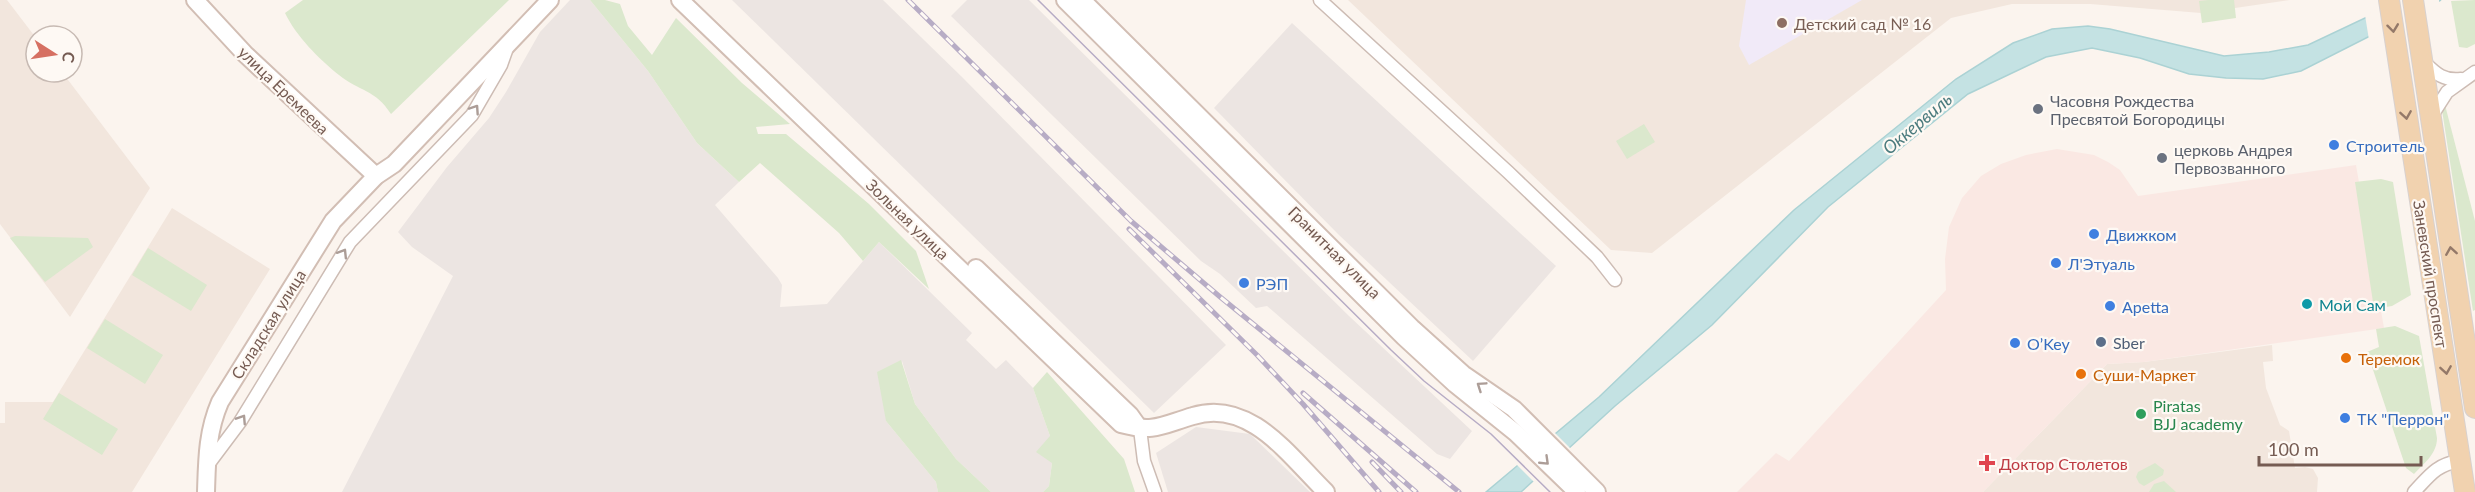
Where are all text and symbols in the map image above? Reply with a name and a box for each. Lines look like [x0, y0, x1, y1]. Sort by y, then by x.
place label: Детский сад № 16 [1794, 14, 1931, 33]
marker: Детский сад № 16 [1775, 16, 1789, 30]
north arrow [24, 24, 84, 84]
one-way arrow [2386, 24, 2399, 33]
street label: улица Еремеева [235, 42, 333, 138]
text: С [59, 50, 80, 65]
water label: Оккервиль [1878, 87, 1956, 159]
place label: Часовня Рождества Пресвятой Богородицы [2050, 91, 2225, 128]
marker: Часовня Рождества Пресвятой Богородицы [2031, 102, 2045, 116]
one-way arrow [468, 105, 479, 116]
one-way arrow [2399, 110, 2411, 119]
place label: Строитель [2346, 136, 2425, 155]
marker: Строитель [2327, 138, 2341, 152]
place label: церковь Андрея Первозванного [2174, 140, 2293, 177]
marker: церковь Андрея Первозванного [2155, 151, 2169, 165]
street label: Зольная улица [863, 175, 953, 263]
street label: Заневский проспект [2410, 199, 2452, 349]
street label: Гранитная улица [1285, 202, 1385, 302]
place label: Движком [2106, 225, 2177, 244]
marker: Движком [2087, 227, 2101, 241]
one-way arrow [2446, 247, 2458, 256]
one-way arrow [336, 249, 348, 259]
place label: Л'Этуаль [2067, 254, 2135, 273]
marker: Л'Этуаль [2049, 256, 2063, 270]
street label: Складская улица [227, 266, 309, 382]
place label: РЭП [1256, 274, 1288, 293]
marker: РЭП [1237, 276, 1251, 290]
place label: Мой Сам [2319, 295, 2386, 314]
place label: Apetta [2122, 297, 2169, 316]
marker: Мой Сам [2300, 297, 2314, 311]
marker: Apetta [2103, 299, 2117, 313]
place label: Sber [2113, 333, 2145, 352]
place label: O’Key [2027, 334, 2070, 353]
marker: Sber [2094, 335, 2108, 349]
marker: O’Key [2008, 336, 2022, 350]
place label: Теремок [2358, 349, 2421, 368]
marker: Теремок [2339, 351, 2353, 365]
place label: Суши-Маркет [2093, 365, 2196, 384]
one-way arrow [2439, 365, 2451, 374]
marker: Суши-Маркет [2074, 367, 2088, 381]
one-way arrow [1477, 382, 1488, 393]
place label: Piratas BJJ academy [2153, 396, 2243, 433]
marker: Piratas BJJ academy [2134, 407, 2148, 421]
place label: ТК "Перрон" [2357, 409, 2449, 428]
marker: ТК "Перрон" [2338, 411, 2352, 425]
one-way arrow [235, 415, 246, 426]
scale bar [2259, 429, 2421, 467]
text: 100 m [2268, 438, 2319, 460]
one-way arrow [1538, 454, 1548, 465]
place label: Доктор Столетов [1999, 454, 2128, 473]
marker: Доктор Столетов [1980, 456, 1994, 470]

